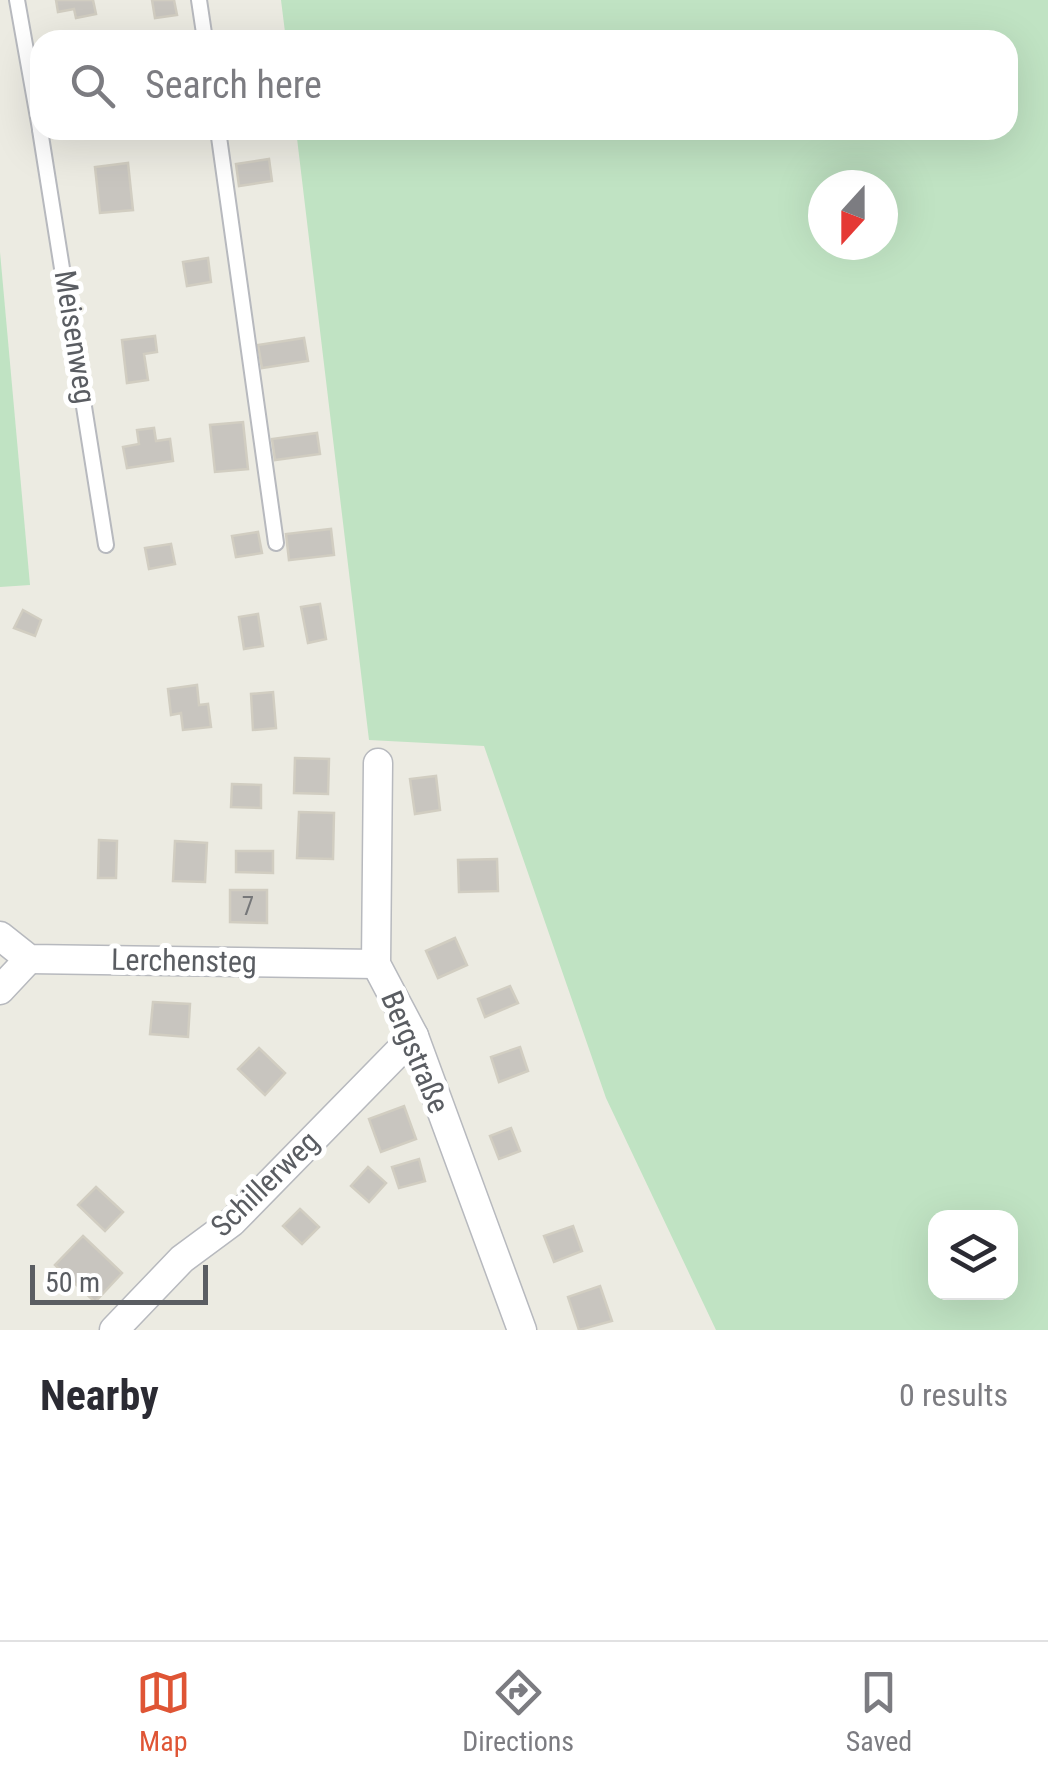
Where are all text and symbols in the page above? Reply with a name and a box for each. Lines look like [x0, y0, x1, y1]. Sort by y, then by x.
search box [30, 30, 1018, 140]
icon: search [65, 58, 120, 113]
text: Search here [145, 63, 322, 107]
north arrow [808, 170, 898, 260]
street label: Meisenweg [48, 268, 103, 406]
house number: 7 [242, 892, 254, 921]
street label: Lerchensteg [111, 942, 257, 979]
street label: Bergstraße [374, 985, 457, 1118]
street label: Schillerweg [203, 1124, 326, 1244]
map controls [928, 1210, 1018, 1300]
button: layers [928, 1210, 1018, 1300]
scale bar [30, 1260, 208, 1304]
text: 50 m [45, 1266, 100, 1299]
text: Nearby [40, 1371, 159, 1420]
text: 0 results [899, 1376, 1008, 1414]
tab: Map [136, 1665, 191, 1758]
tab: Directions [462, 1665, 574, 1758]
tab: Saved [846, 1665, 912, 1758]

